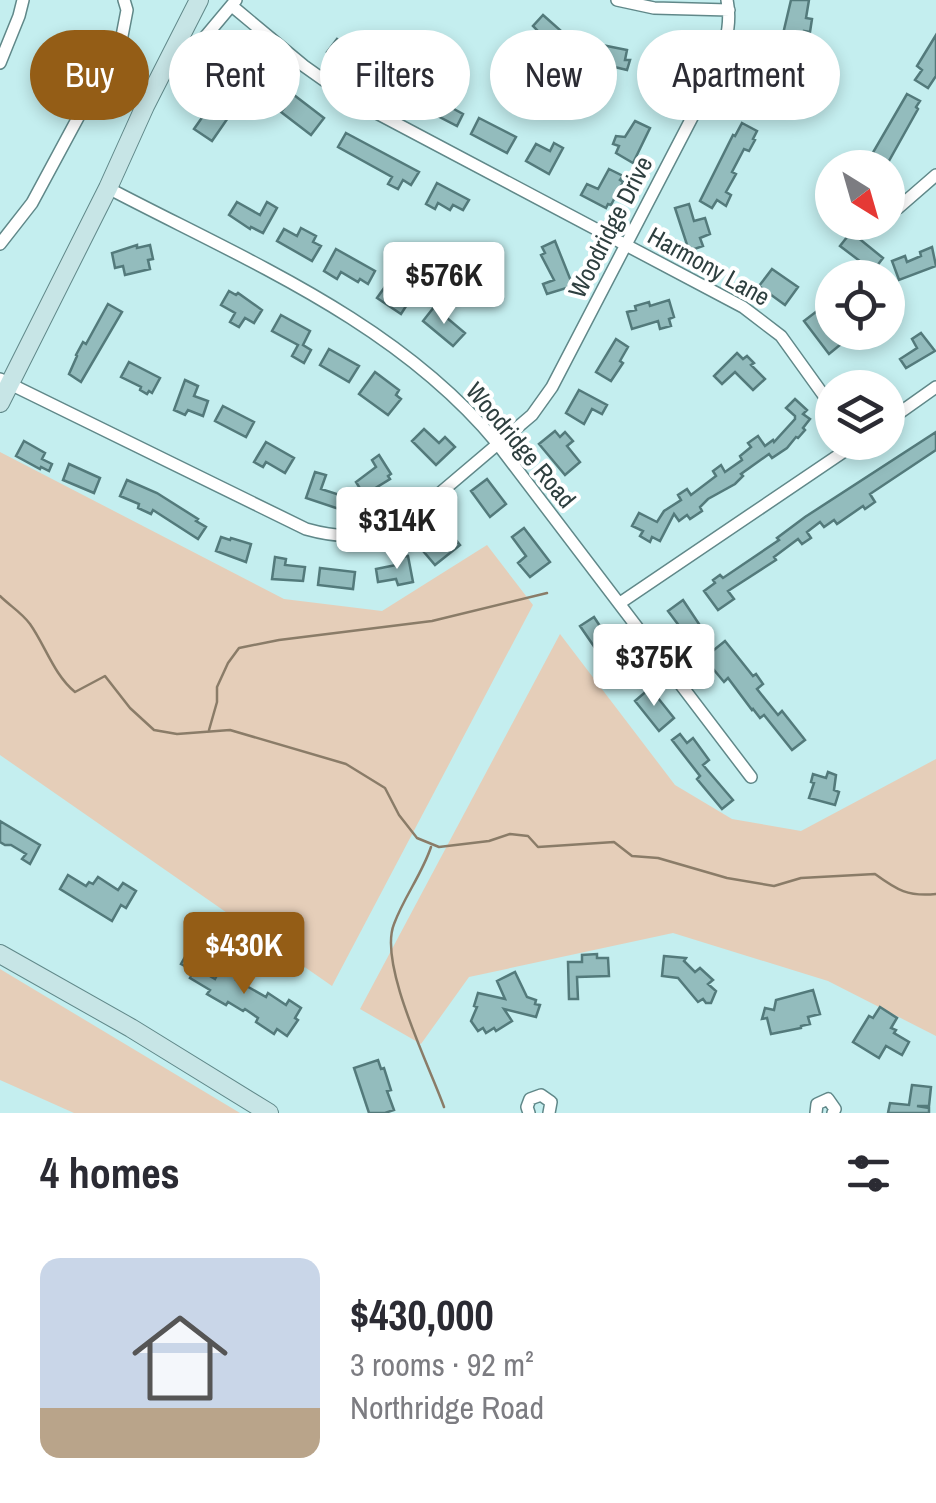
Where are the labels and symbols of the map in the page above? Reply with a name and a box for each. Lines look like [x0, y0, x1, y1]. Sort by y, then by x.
street label: Woodridge Drive [560, 150, 660, 304]
north arrow [815, 150, 905, 240]
street label: Harmony Lane [642, 219, 776, 313]
pin: $576K [374, 242, 514, 327]
street label: Woodridge Road [458, 375, 584, 515]
pin: $314K [327, 487, 467, 572]
pin: $375K [584, 624, 724, 709]
pin: $430K [174, 912, 314, 997]

